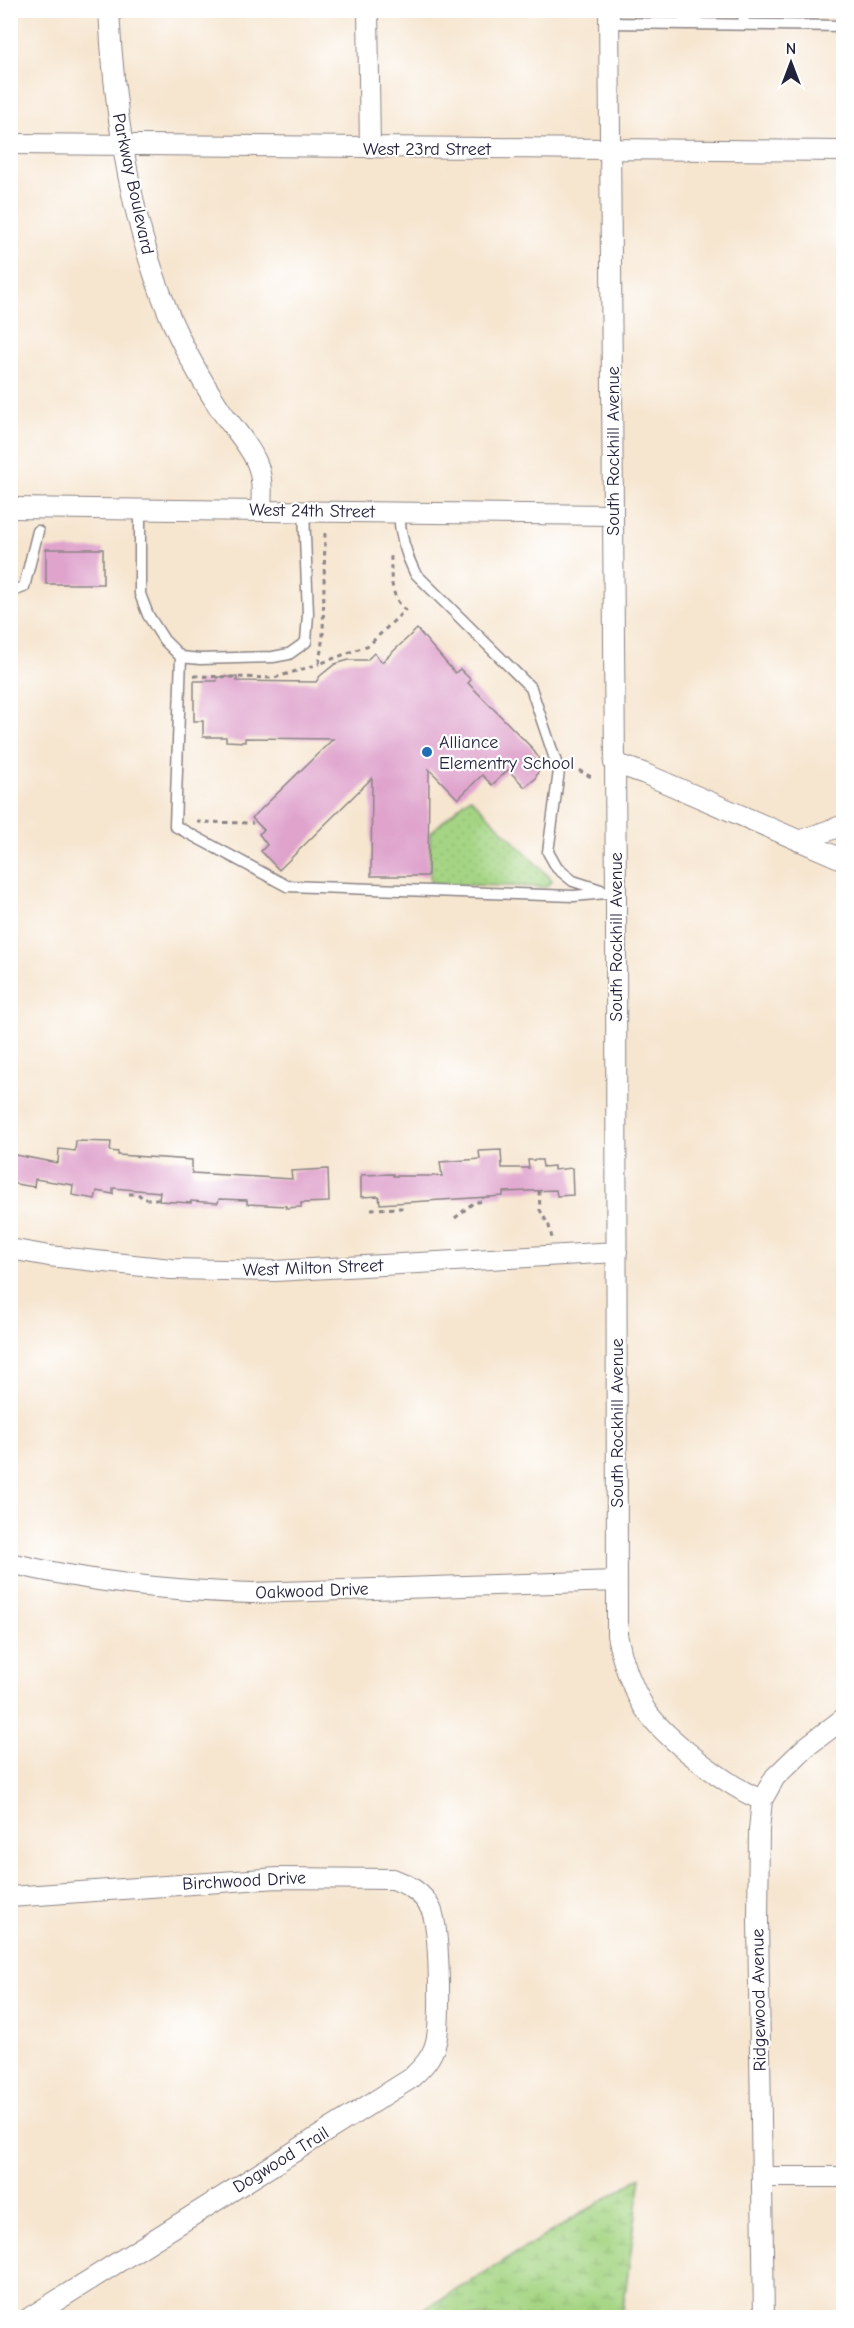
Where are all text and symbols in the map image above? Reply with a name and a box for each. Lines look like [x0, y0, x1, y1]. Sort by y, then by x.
north arrow [761, 33, 821, 93]
text: N [786, 40, 796, 58]
street label: Parkway Boulevard [108, 112, 158, 256]
street label: West 23rd Street [363, 139, 492, 160]
street label: South Rockhill Avenue [603, 366, 624, 536]
street label: West 24th Street [249, 499, 376, 523]
place label: Alliance Elementry School [439, 732, 574, 774]
marker: Alliance Elementry School [420, 745, 434, 759]
street label: South Rockhill Avenue [606, 852, 627, 1022]
street label: West Milton Street [242, 1255, 384, 1281]
street label: South Rockhill Avenue [607, 1338, 628, 1508]
street label: Oakwood Drive [255, 1579, 369, 1603]
street label: Birchwood Drive [182, 1867, 306, 1895]
street label: Ridgewood Avenue [747, 1928, 771, 2072]
street label: Dogwood Trail [229, 2122, 333, 2198]

